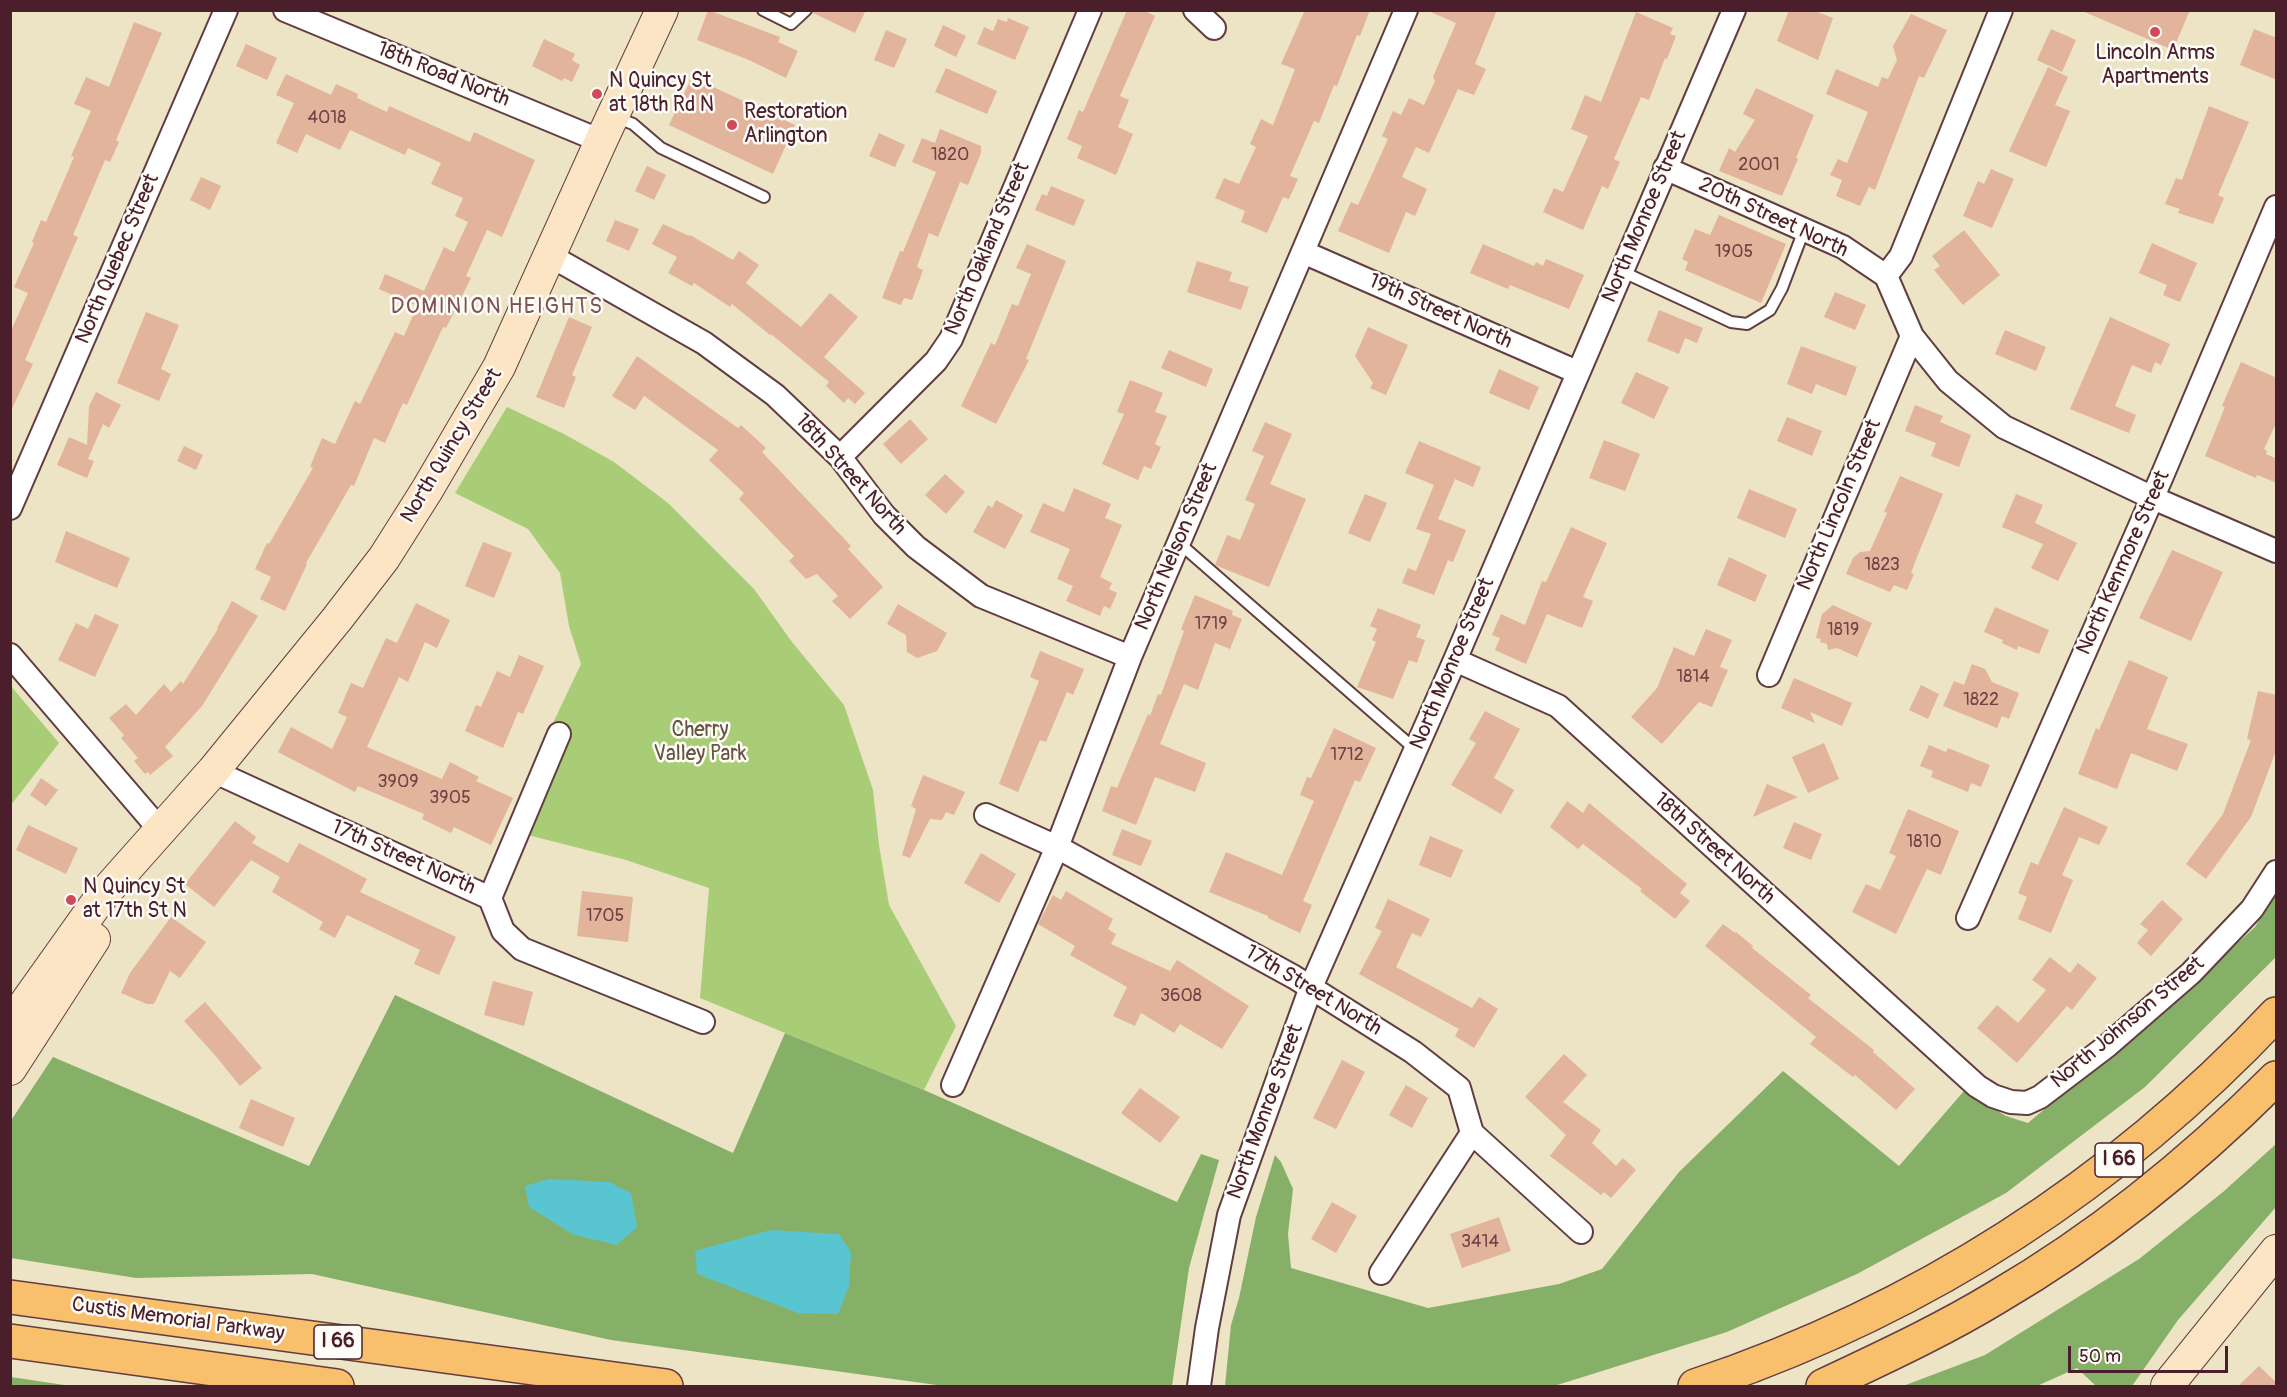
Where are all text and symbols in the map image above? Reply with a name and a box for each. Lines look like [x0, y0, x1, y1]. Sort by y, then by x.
marker: Lincoln Arms Apartments [2148, 25, 2162, 39]
street label: 18th Road North [373, 37, 513, 113]
place label: Lincoln Arms Apartments [2095, 41, 2215, 91]
place label: N Quincy St at 18th Rd N [609, 69, 714, 119]
marker: N Quincy St at 18th Rd N [590, 87, 604, 101]
place label: Restoration Arlington [744, 100, 847, 150]
house number: 4018 [308, 107, 346, 129]
marker: Restoration Arlington [725, 118, 739, 132]
street label: North Monroe Street [1597, 127, 1693, 307]
house number: 1820 [931, 144, 969, 166]
house number: 2001 [1738, 154, 1780, 176]
street label: North Oakland Street [940, 159, 1036, 339]
street label: North Quebec Street [71, 170, 165, 348]
street label: 20th Street North [1694, 172, 1852, 264]
house number: 1905 [1715, 241, 1753, 263]
street label: 19th Street North [1364, 269, 1516, 355]
district label: DOMINION HEIGHTS [390, 294, 604, 320]
street label: North Quincy Street [396, 364, 508, 528]
street label: 18th Street North [789, 409, 911, 541]
street label: North Lincoln Street [1793, 416, 1887, 594]
street label: North Nelson Street [1130, 460, 1224, 634]
street label: North Kenmore Street [2072, 467, 2176, 659]
house number: 1823 [1864, 554, 1900, 576]
street label: North Monroe Street [1405, 574, 1501, 754]
house number: 1719 [1195, 613, 1227, 635]
house number: 1819 [1827, 619, 1859, 641]
house number: 1814 [1676, 666, 1710, 688]
house number: 1822 [1963, 689, 1999, 711]
park label: Cherry Valley Park [654, 718, 746, 768]
house number: 1712 [1330, 744, 1364, 766]
house number: 3909 [378, 771, 418, 793]
house number: 3905 [429, 787, 471, 809]
street label: 18th Street North [1648, 788, 1780, 910]
street label: 17th Street North [327, 815, 479, 901]
house number: 1810 [1906, 831, 1942, 853]
place label: N Quincy St at 17th St N [83, 875, 187, 925]
marker: N Quincy St at 17th St N [64, 893, 78, 907]
house number: 1705 [586, 905, 624, 927]
street label: 17th Street North [1240, 940, 1386, 1042]
street label: North Johnson Street [2046, 952, 2210, 1094]
house number: 3608 [1160, 985, 1202, 1007]
street label: North Monroe Street [1223, 1021, 1309, 1203]
road number: I 66 [2095, 1143, 2143, 1177]
house number: 3414 [1461, 1231, 1499, 1253]
street label: Custis Memorial Parkway [70, 1293, 286, 1347]
road number: I 66 [314, 1325, 362, 1359]
scale bar [2071, 1334, 2232, 1372]
text: 50 m [2079, 1345, 2121, 1368]

